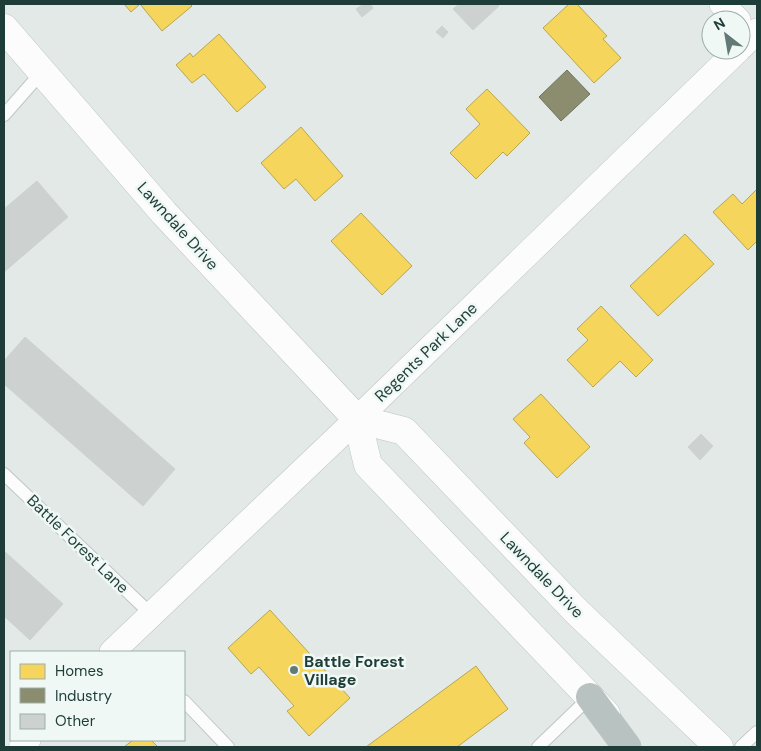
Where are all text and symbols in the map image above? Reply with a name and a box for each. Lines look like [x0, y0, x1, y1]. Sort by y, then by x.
north arrow [701, 10, 751, 60]
text: N [710, 14, 728, 34]
street label: Lawndale Drive [133, 177, 223, 275]
street label: Regents Park Lane [370, 298, 482, 406]
street label: Battle Forest Lane [23, 490, 133, 598]
street label: Lawndale Drive [496, 527, 588, 623]
legend [10, 651, 185, 741]
place label: Battle Forest Village [304, 651, 405, 690]
text: Homes [55, 661, 104, 681]
marker: Battle Forest Village [288, 664, 300, 676]
text: Industry [55, 686, 113, 706]
text: Other [55, 711, 96, 731]

